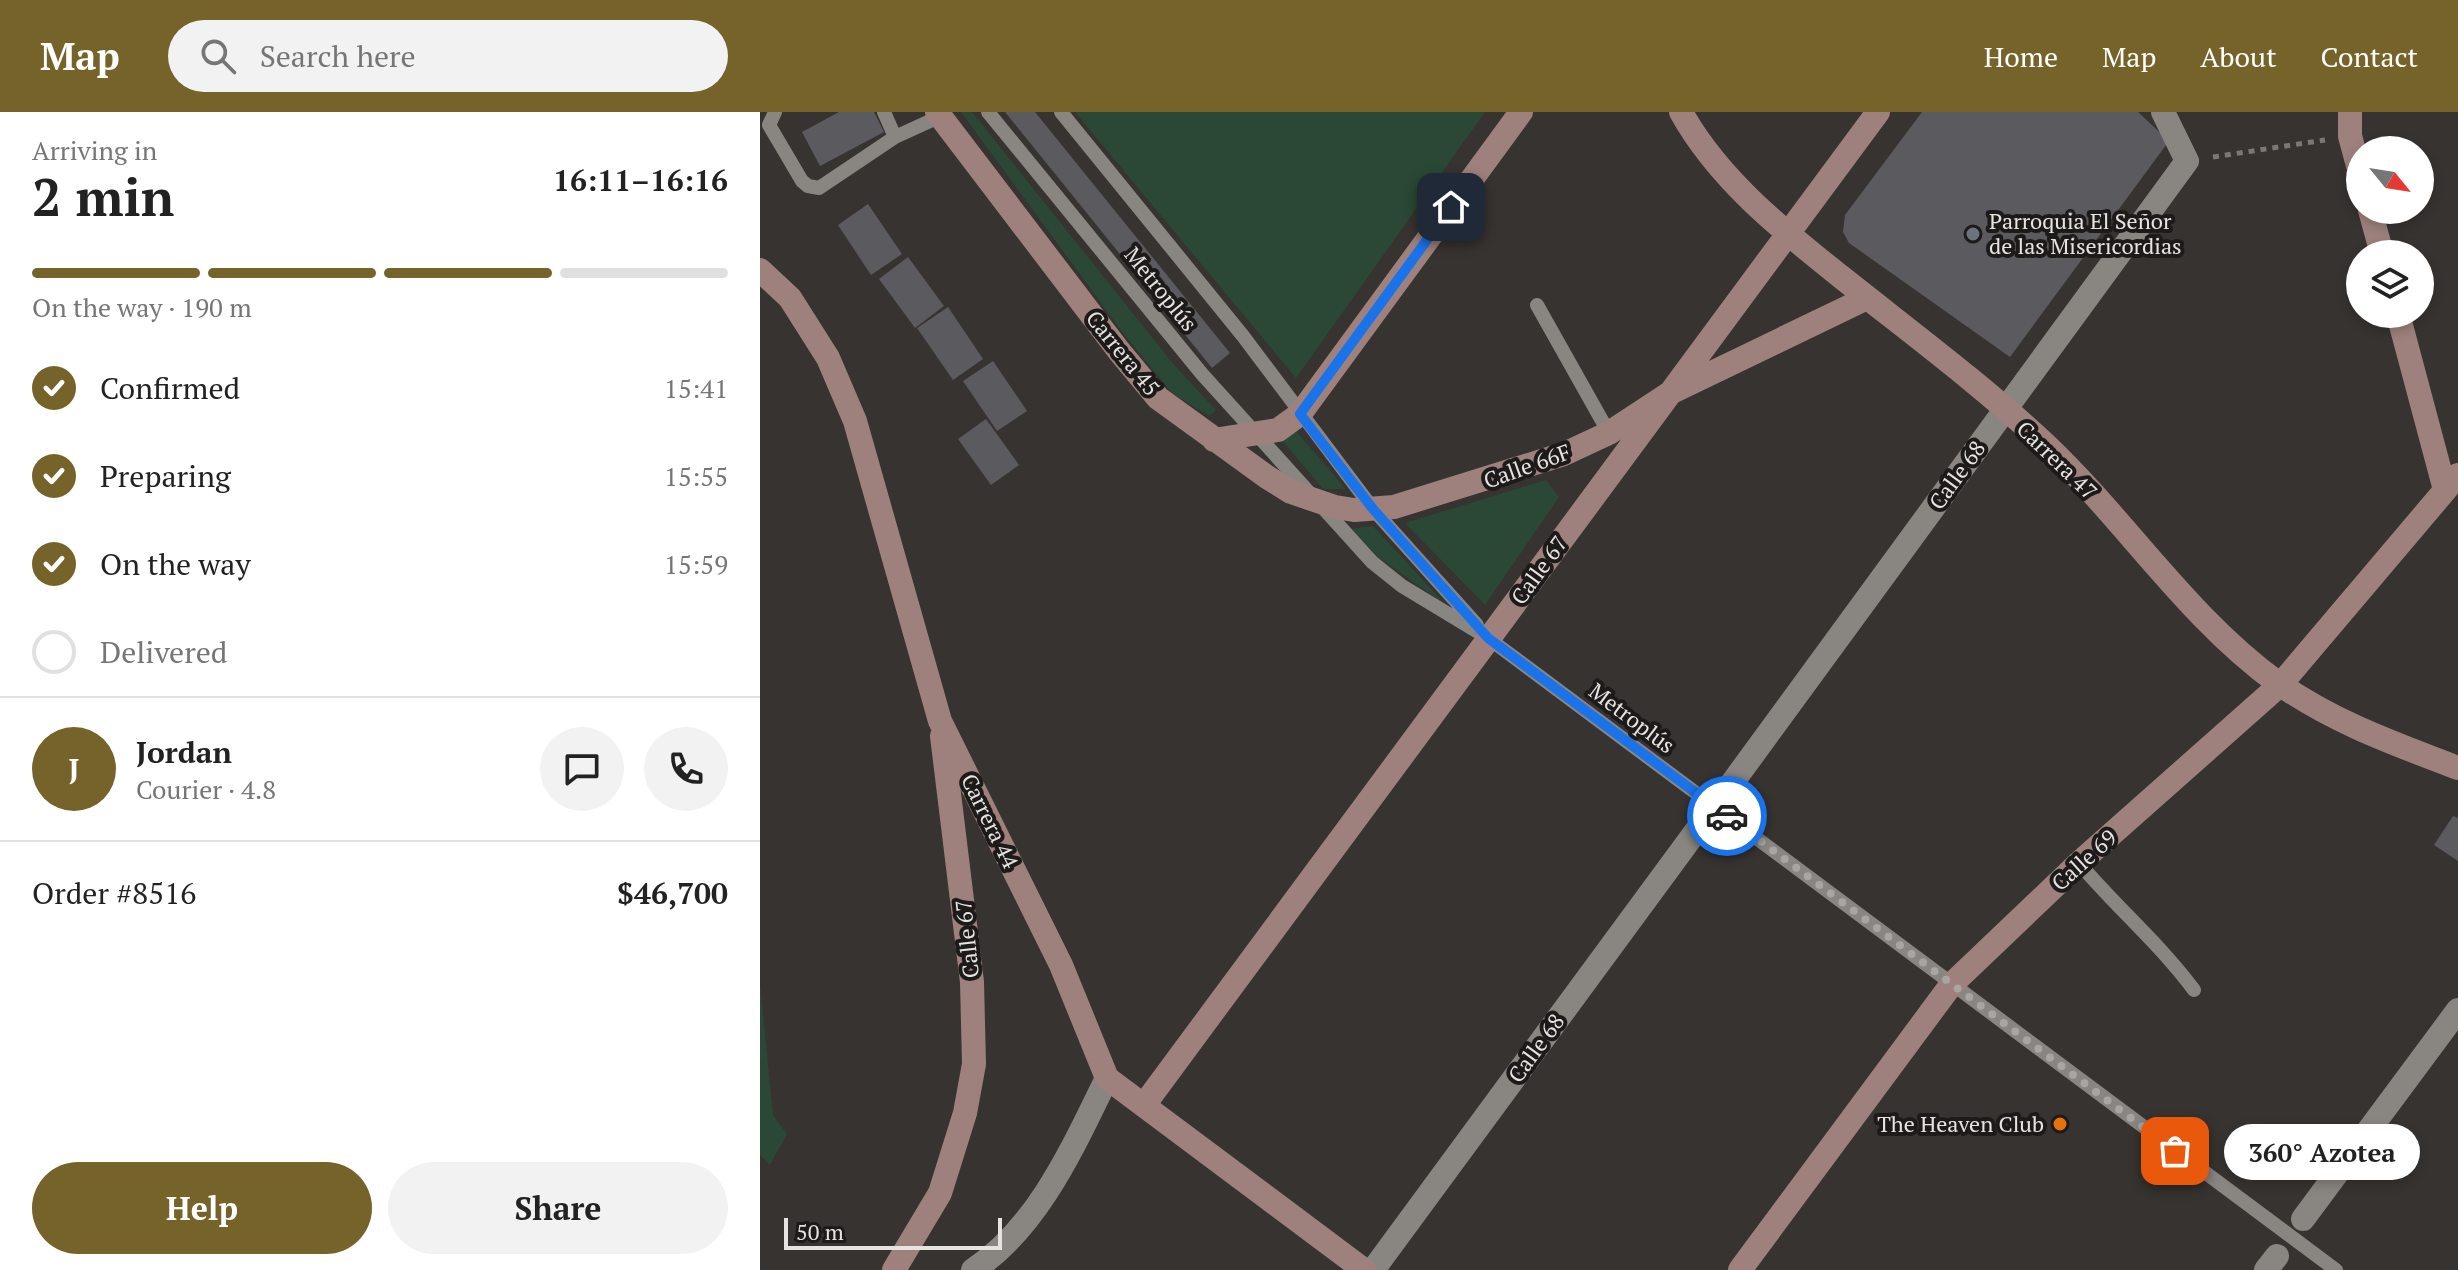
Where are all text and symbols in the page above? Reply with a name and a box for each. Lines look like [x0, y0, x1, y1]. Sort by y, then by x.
search box [168, 20, 728, 92]
text: Map [40, 31, 120, 81]
icon: search [196, 34, 240, 78]
text: Search here [260, 36, 416, 76]
text: Home [1984, 38, 2058, 75]
text: Map [2102, 38, 2156, 75]
text: About [2200, 38, 2277, 75]
text: Contact [2321, 38, 2418, 75]
text: Arriving in [32, 133, 157, 167]
north arrow [2346, 136, 2434, 224]
map controls [2346, 136, 2434, 328]
text: 16:11–16:16 [553, 160, 728, 200]
text: 2 min [32, 162, 174, 231]
pin [1417, 173, 1485, 241]
icon: home [1429, 185, 1473, 229]
place label: Parroquia El Señor de las Misericordias [1989, 206, 2182, 260]
marker: Parroquia El Señor de las Misericordias [1964, 225, 1982, 243]
button: layers [2346, 240, 2434, 328]
street label: Metroplús [1119, 241, 1204, 337]
text: On the way · 190 m [32, 290, 252, 324]
street label: Carrera 45 [1080, 304, 1167, 401]
icon: check [32, 366, 76, 410]
text: Confirmed [100, 368, 240, 408]
text: 15:41 [664, 371, 728, 405]
street label: Carrera 47 [2011, 414, 2104, 505]
street label: Calle 68 [1922, 434, 1991, 515]
street label: Calle 66F [1479, 436, 1574, 495]
icon: check [32, 454, 76, 498]
text: Preparing [100, 456, 231, 496]
text: 15:55 [664, 459, 728, 493]
street label: Calle 67 [1504, 529, 1573, 610]
icon: check [32, 542, 76, 586]
text: On the way [100, 544, 251, 584]
text: 15:59 [664, 547, 728, 581]
text: Delivered [100, 632, 227, 672]
street label: Metroplús [1584, 676, 1681, 759]
button: chat [540, 727, 624, 811]
button: phone [644, 727, 728, 811]
text: Jordan [136, 732, 232, 772]
text: J [69, 749, 79, 789]
street label: Carrera 44 [955, 769, 1026, 873]
text: Courier · 4.8 [136, 772, 276, 806]
courier [1687, 776, 1767, 856]
icon: car [1705, 794, 1749, 838]
street label: Calle 69 [2045, 823, 2122, 897]
text: Order #8516 [32, 873, 196, 913]
text: $46,700 [617, 873, 728, 913]
street label: Calle 67 [948, 899, 985, 980]
street label: Calle 68 [1501, 1007, 1570, 1088]
place label: The Heaven Club [1877, 1109, 2044, 1138]
marker: The Heaven Club [2051, 1115, 2069, 1133]
pin [2141, 1117, 2209, 1185]
callout: 360° Azotea [2223, 1123, 2419, 1179]
icon: bag [2153, 1129, 2197, 1173]
text: 360° Azotea [2248, 1135, 2396, 1169]
button: Help [32, 1162, 372, 1254]
button: Share [388, 1162, 728, 1254]
scale bar [784, 1214, 1002, 1250]
text: 50 m [796, 1217, 844, 1246]

